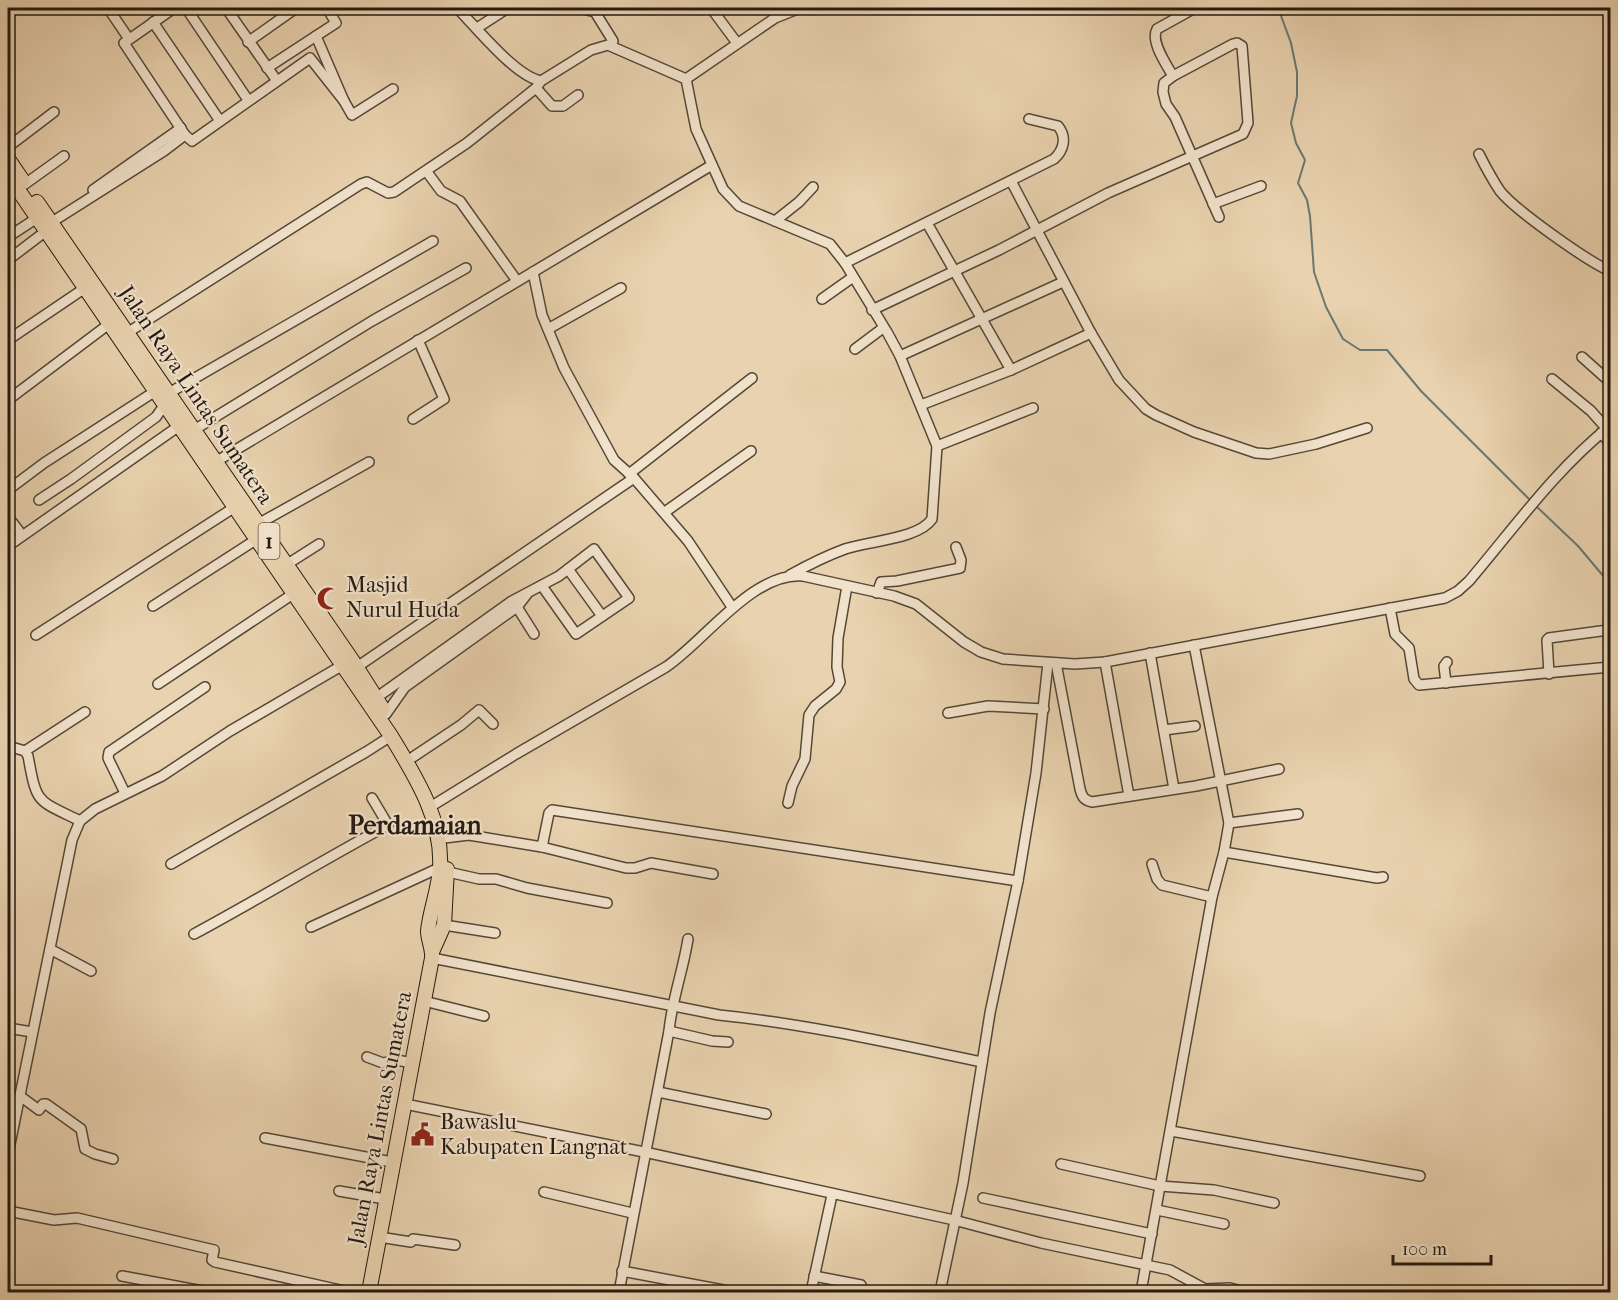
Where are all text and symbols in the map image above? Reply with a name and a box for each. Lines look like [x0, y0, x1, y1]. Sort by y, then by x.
street label: Jalan Raya Lintas Sumatera [112, 279, 279, 510]
road number: 1 [258, 523, 280, 559]
place label: Masjid Nurul Huda [346, 572, 460, 623]
mosque icon: Masjid Nurul Huda [315, 585, 341, 611]
district label: Perdamaian [348, 810, 483, 841]
street label: Jalan Raya Lintas Sumatera [342, 988, 418, 1249]
place label: Bawaslu Kabupaten Langnat [440, 1109, 628, 1160]
public building icon: Bawaslu Kabupaten Langnat [409, 1122, 435, 1148]
scale bar [1393, 1228, 1490, 1266]
text: 100 m [1402, 1239, 1447, 1260]

